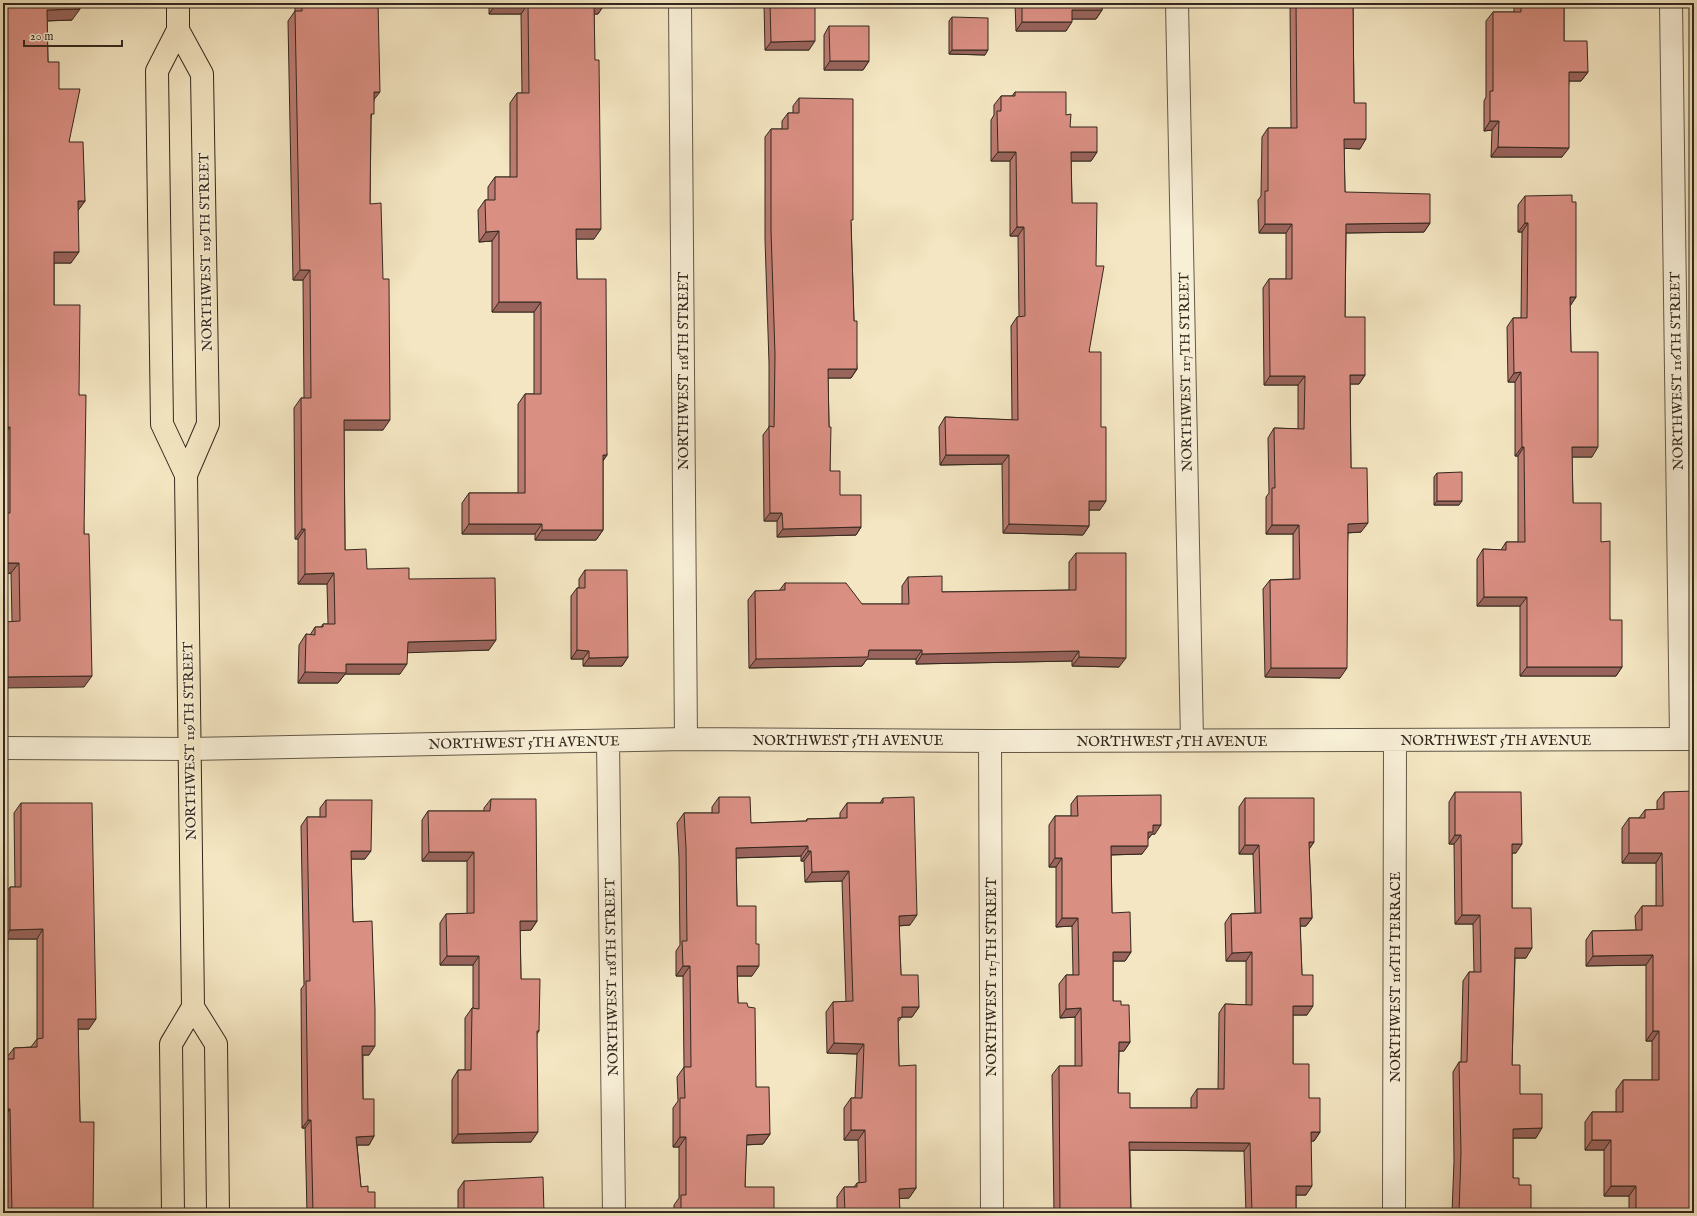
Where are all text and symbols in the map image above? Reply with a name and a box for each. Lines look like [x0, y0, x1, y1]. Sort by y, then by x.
scale bar [24, 22, 122, 48]
text: 20 m [30, 29, 53, 44]
street label: NORTHWEST 119TH STREET [195, 152, 217, 352]
street label: NORTHWEST 118TH STREET [675, 271, 693, 470]
street label: NORTHWEST 117TH STREET [1175, 271, 1197, 472]
street label: NORTHWEST 116TH STREET [1666, 271, 1688, 470]
street label: NORTHWEST 119TH STREET [179, 641, 201, 841]
street label: NORTHWEST 5TH AVENUE [428, 732, 620, 754]
street label: NORTHWEST 5TH AVENUE [752, 732, 944, 750]
street label: NORTHWEST 5TH AVENUE [1400, 732, 1592, 750]
street label: NORTHWEST 5TH AVENUE [1076, 733, 1268, 751]
street label: NORTHWEST 116TH TERRACE [1387, 871, 1405, 1083]
street label: NORTHWEST 118TH STREET [601, 877, 623, 1076]
street label: NORTHWEST 117TH STREET [983, 877, 1001, 1077]

